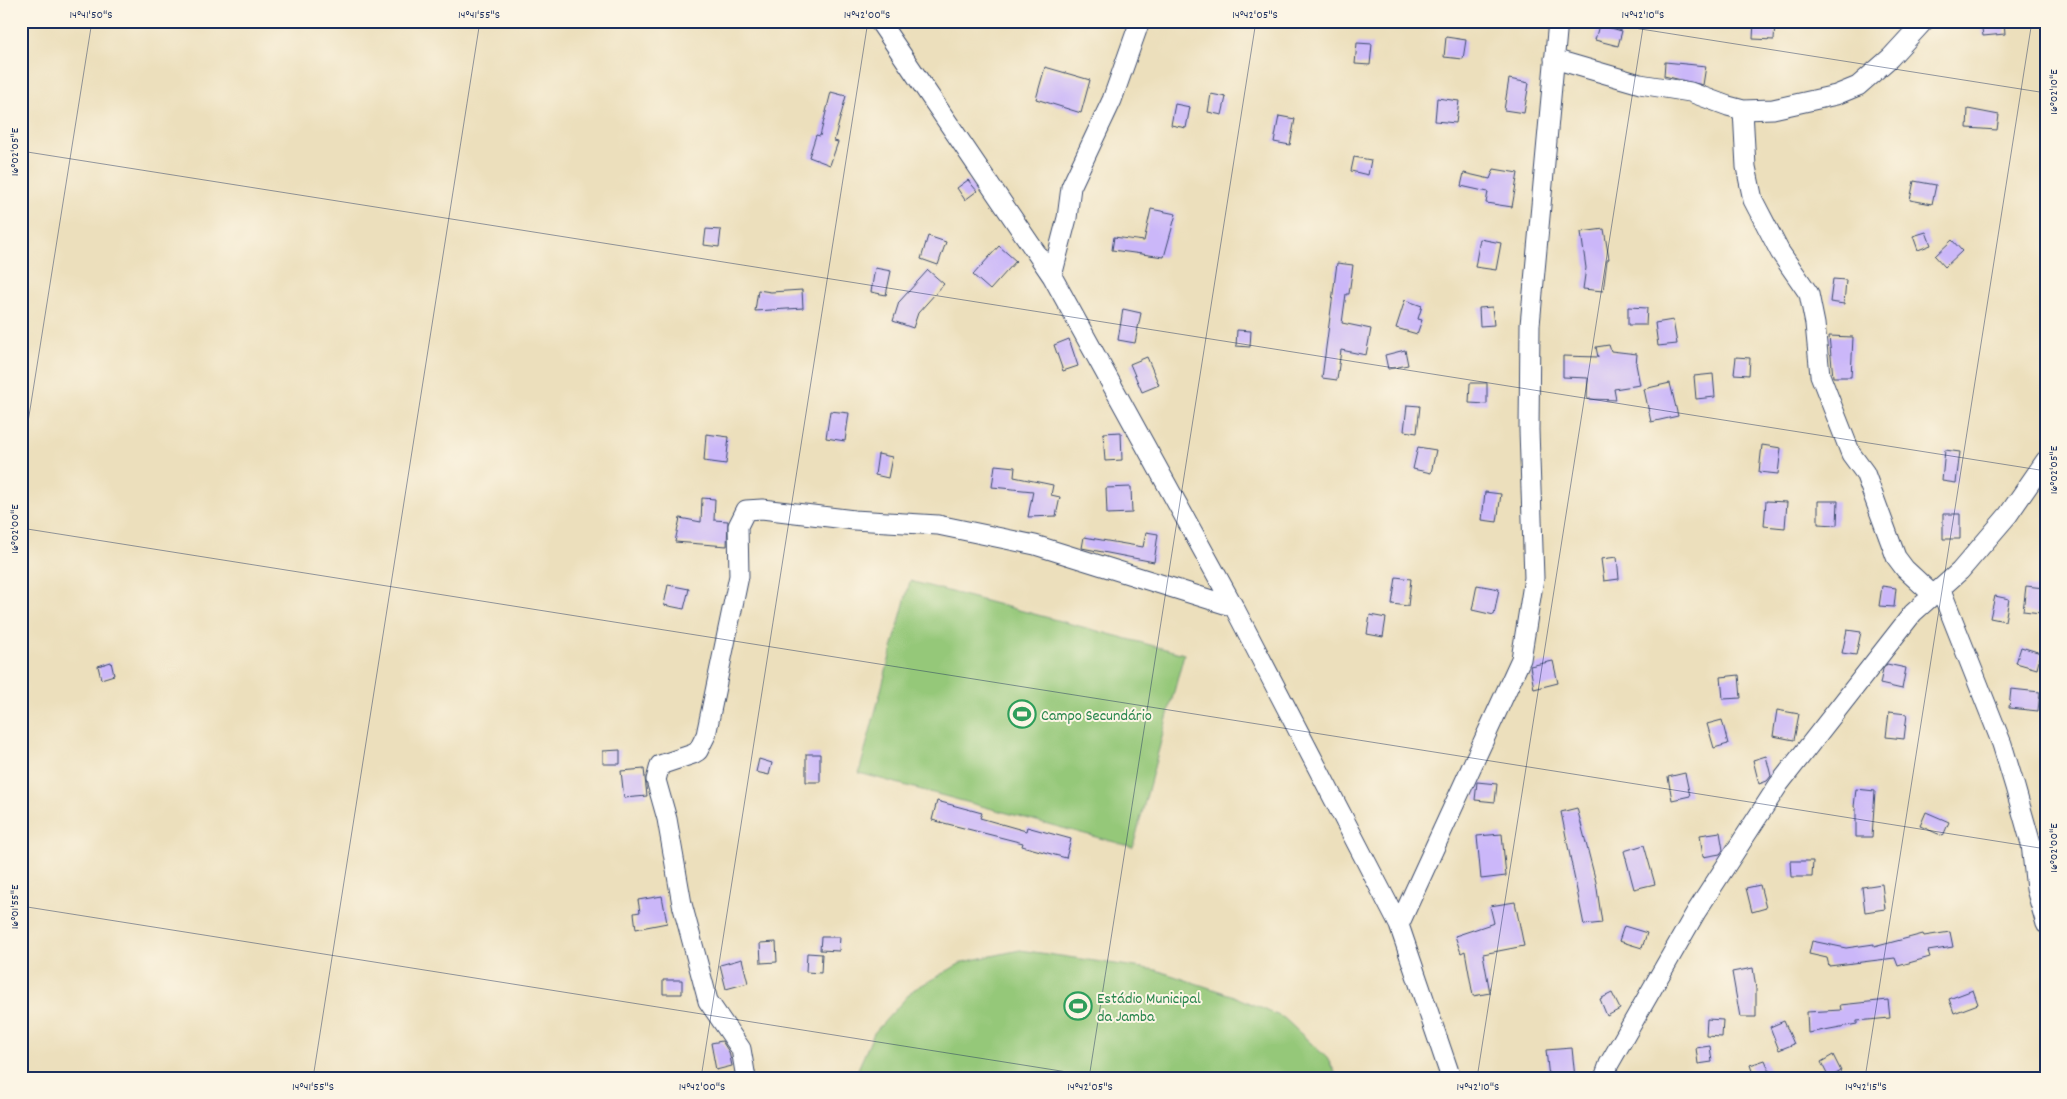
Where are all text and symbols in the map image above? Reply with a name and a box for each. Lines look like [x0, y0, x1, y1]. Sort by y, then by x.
text: 14°41'50"S [69, 7, 113, 24]
text: 14°41'55"S [458, 7, 500, 24]
text: 14°42'00"S [844, 7, 890, 24]
text: 14°42'05"S [1232, 7, 1278, 24]
text: 14°42'10"S [1622, 7, 1664, 24]
text: 16°02'10"E [2046, 69, 2063, 115]
text: 16°02'05"E [7, 127, 24, 176]
text: 16°02'05"E [2046, 445, 2063, 494]
text: 16°02'00"E [7, 504, 24, 554]
sports icon: Campo Secundário [1007, 699, 1037, 729]
place label: Campo Secundário [1041, 705, 1152, 728]
text: 16°02'00"E [2046, 823, 2063, 873]
text: 16°01'55"E [7, 884, 24, 929]
place label: Estádio Municipal da Jamba [1097, 988, 1201, 1029]
sports icon: Estádio Municipal da Jamba [1063, 991, 1093, 1021]
text: 14°41'55"S [292, 1079, 334, 1096]
text: 14°42'00"S [679, 1079, 725, 1096]
text: 14°42'05"S [1067, 1079, 1113, 1096]
text: 14°42'10"S [1457, 1079, 1499, 1096]
text: 14°42'15"S [1845, 1079, 1887, 1096]

